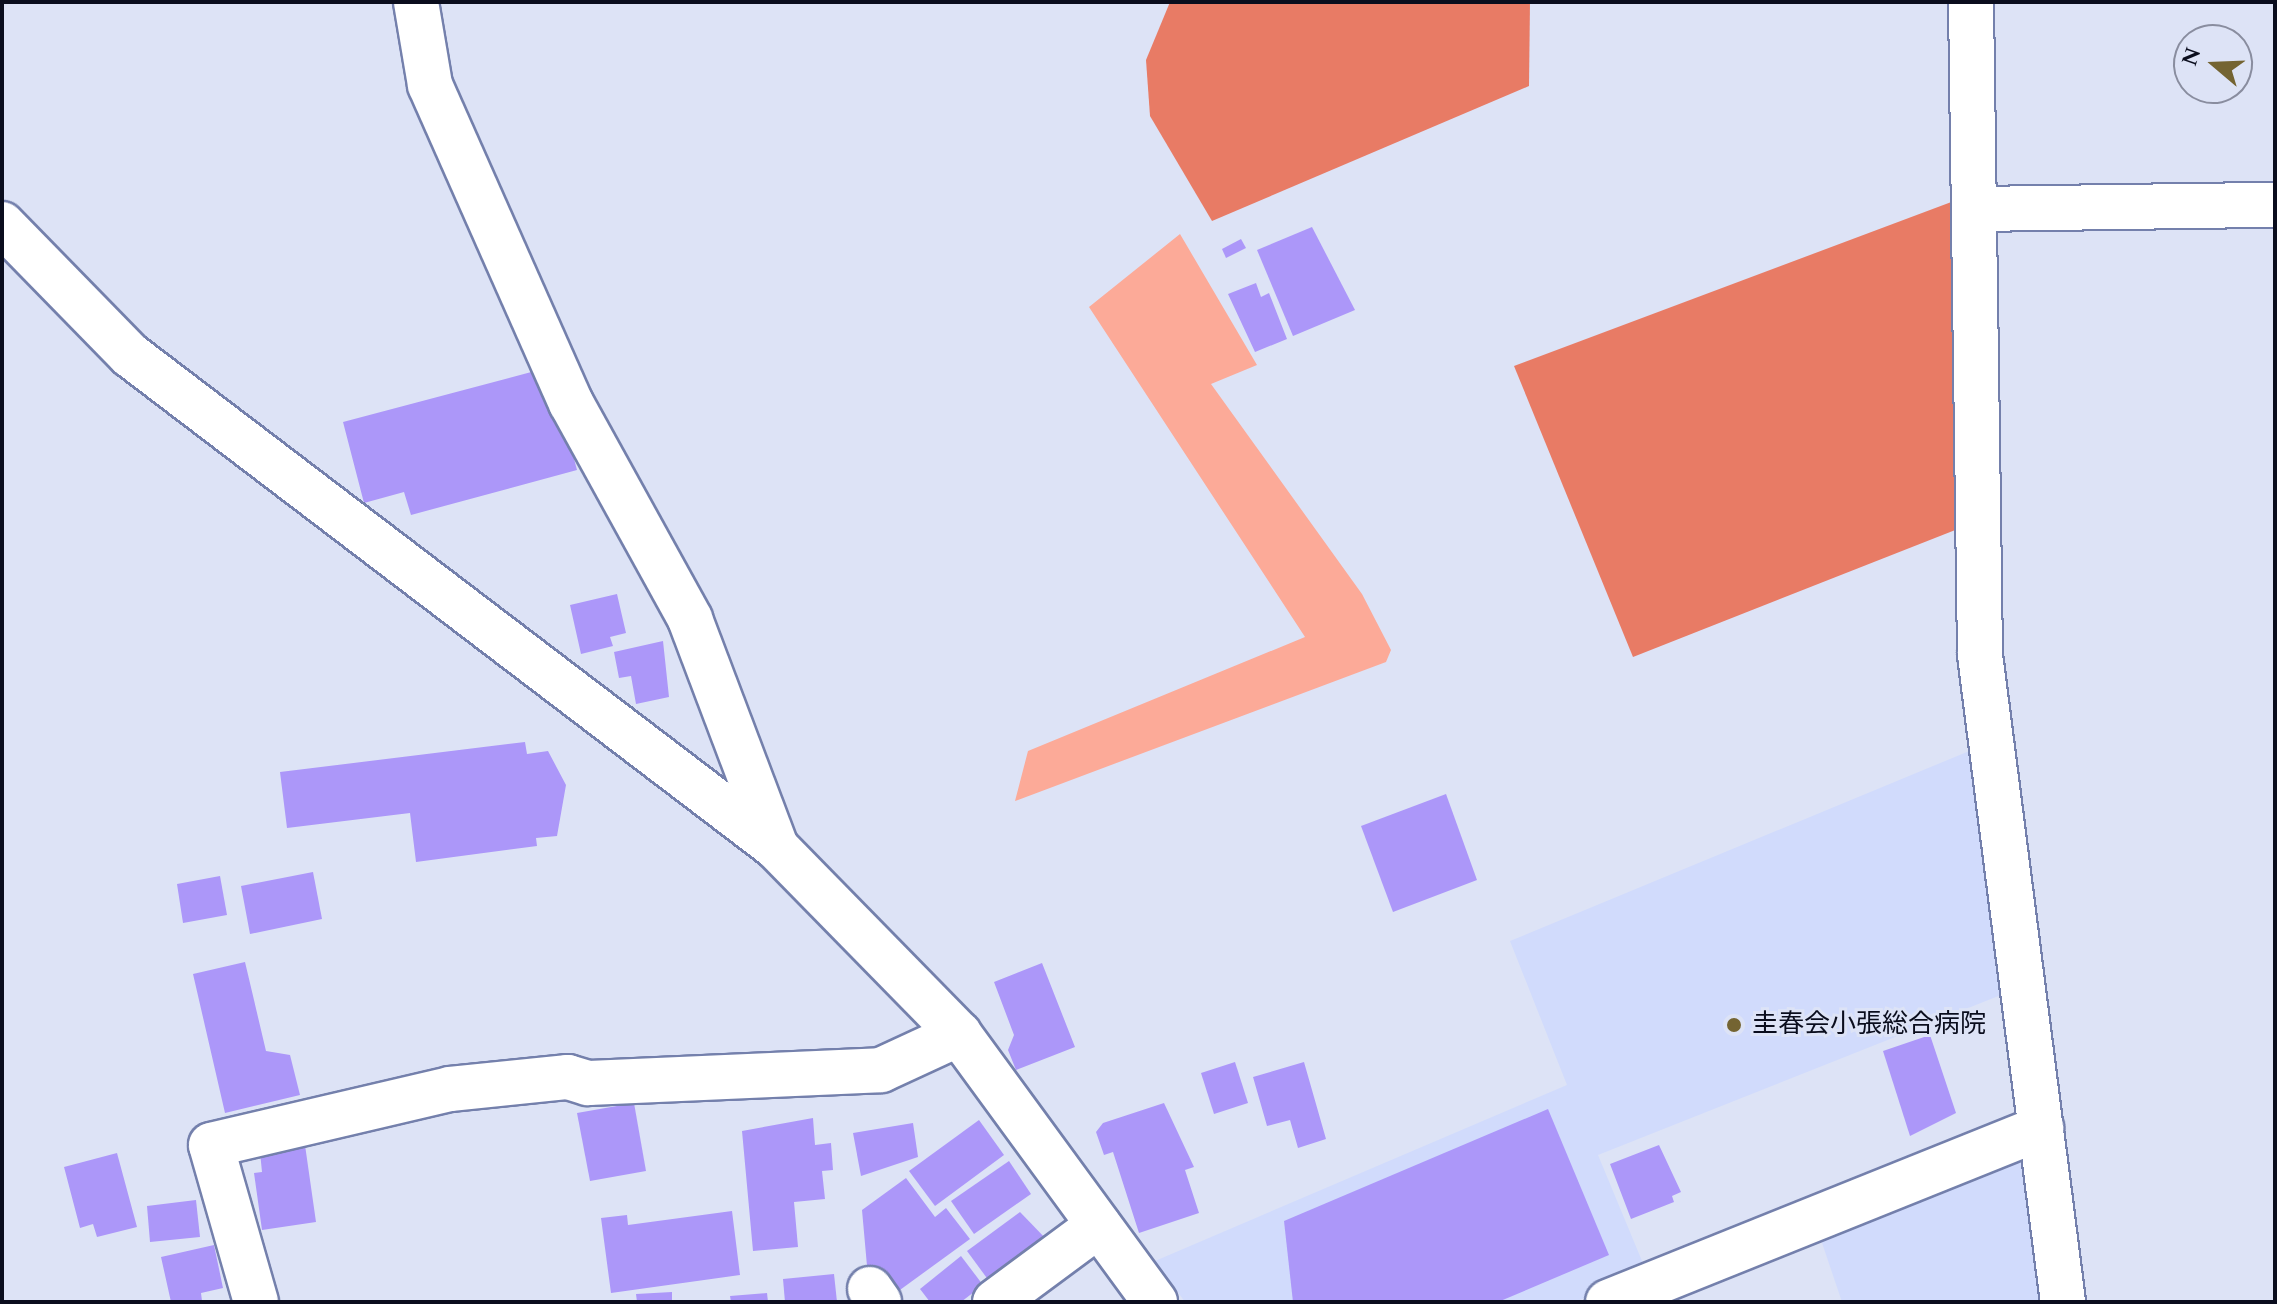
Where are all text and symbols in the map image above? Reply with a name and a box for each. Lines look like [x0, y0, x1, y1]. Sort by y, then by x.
north arrow [2173, 24, 2253, 104]
text: N [2173, 43, 2210, 71]
place label: 圭春会小張総合病院 [1752, 1009, 1986, 1041]
marker: 圭春会小張総合病院 [1723, 1014, 1745, 1036]

